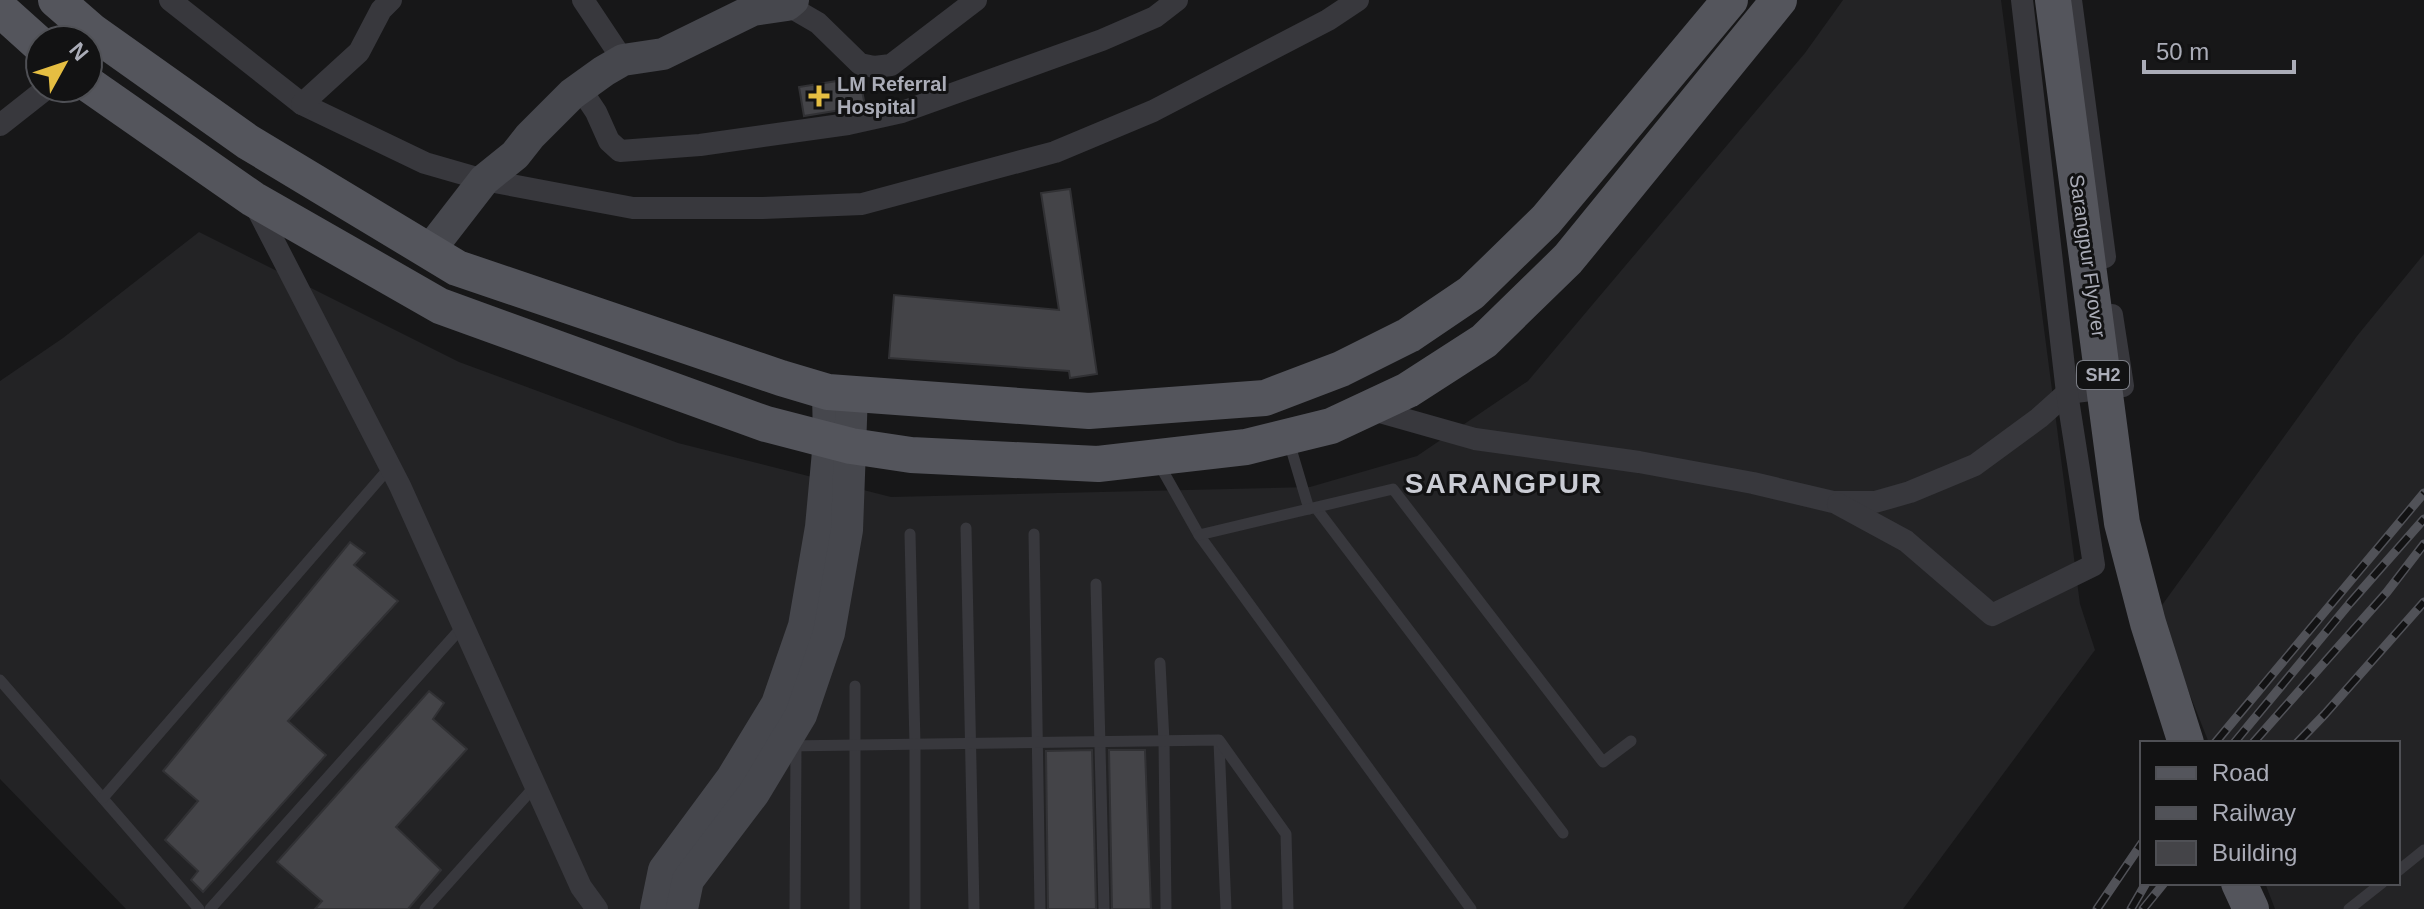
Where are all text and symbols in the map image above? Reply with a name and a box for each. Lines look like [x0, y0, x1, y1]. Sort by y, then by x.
north arrow [24, 24, 104, 104]
scale bar [2144, 24, 2294, 74]
text: N [64, 37, 94, 66]
text: 50 m [2156, 38, 2209, 65]
place label: LM Referral Hospital [837, 73, 947, 118]
marker: LM Referral Hospital [808, 85, 830, 107]
street label: Sarangpur Flyover [2066, 173, 2110, 339]
road number: SH2 [2077, 361, 2129, 389]
district label: SARANGPUR [1405, 468, 1603, 499]
legend [2140, 741, 2400, 885]
text: Road [2212, 759, 2269, 786]
text: Railway [2212, 799, 2296, 826]
text: Building [2212, 839, 2297, 866]

